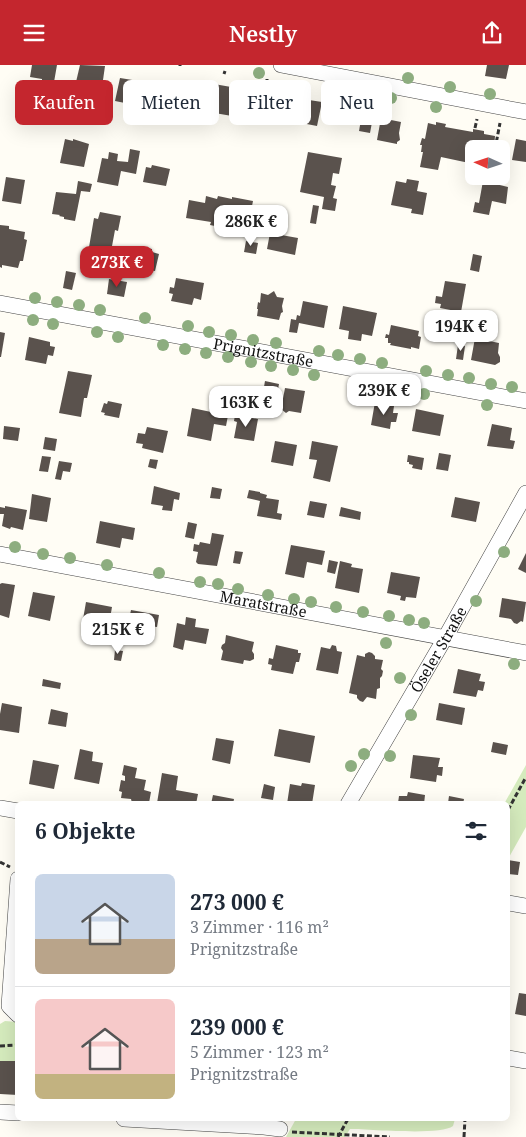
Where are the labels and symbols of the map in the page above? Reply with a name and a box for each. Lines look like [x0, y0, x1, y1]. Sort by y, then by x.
north arrow [465, 140, 510, 185]
pin: 286K € [210, 205, 292, 247]
pin: 273K € [76, 245, 158, 288]
pin: 194K € [420, 309, 502, 352]
street label: Prignitzstraße [212, 333, 315, 371]
pin: 239K € [343, 373, 425, 416]
pin: 163K € [205, 385, 287, 428]
street label: Maratstraße [218, 586, 308, 622]
street label: Öseler Straße [405, 603, 471, 696]
pin: 215K € [77, 613, 159, 655]

